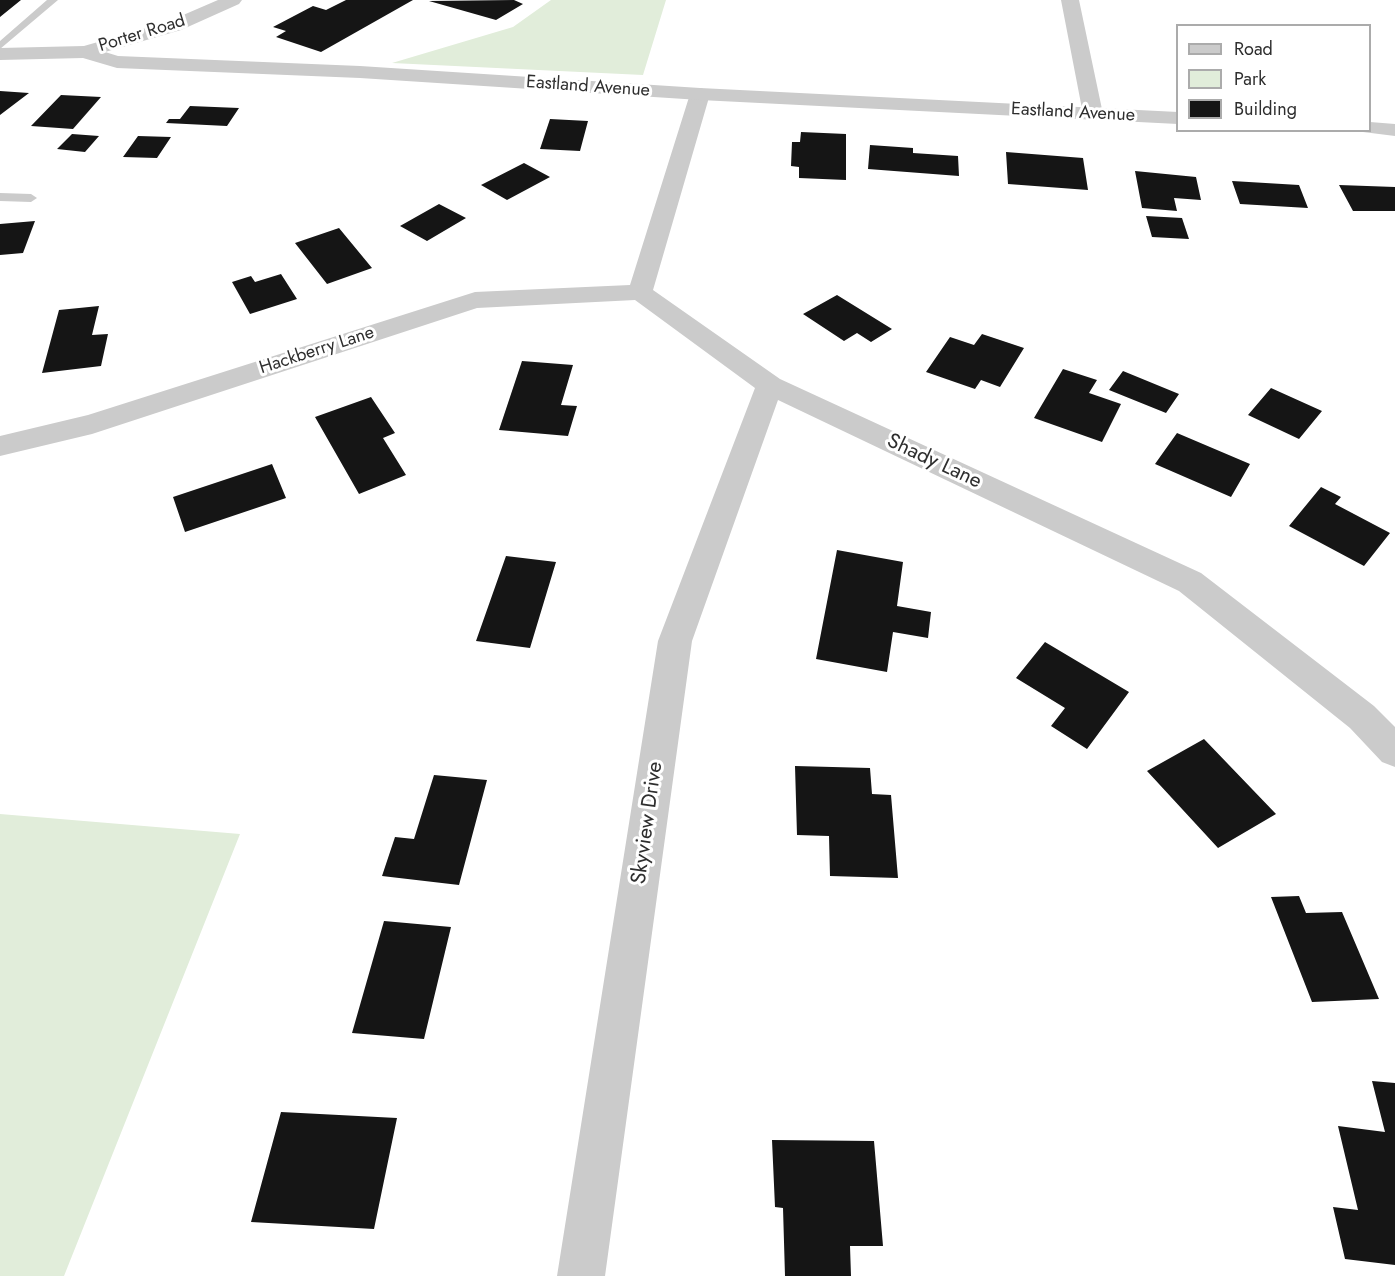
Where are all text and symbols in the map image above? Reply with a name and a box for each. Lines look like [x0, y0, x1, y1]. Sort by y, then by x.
street label: Porter Road [96, 11, 188, 57]
legend [1176, 24, 1371, 132]
text: Road [1234, 36, 1273, 62]
text: Park [1234, 66, 1266, 92]
street label: Eastland Avenue [525, 72, 651, 102]
text: Building [1234, 96, 1297, 122]
street label: Eastland Avenue [1010, 99, 1136, 127]
street label: Hackberry Lane [257, 322, 377, 380]
street label: Shady Lane [883, 429, 985, 495]
street label: Skyview Drive [627, 760, 669, 886]

